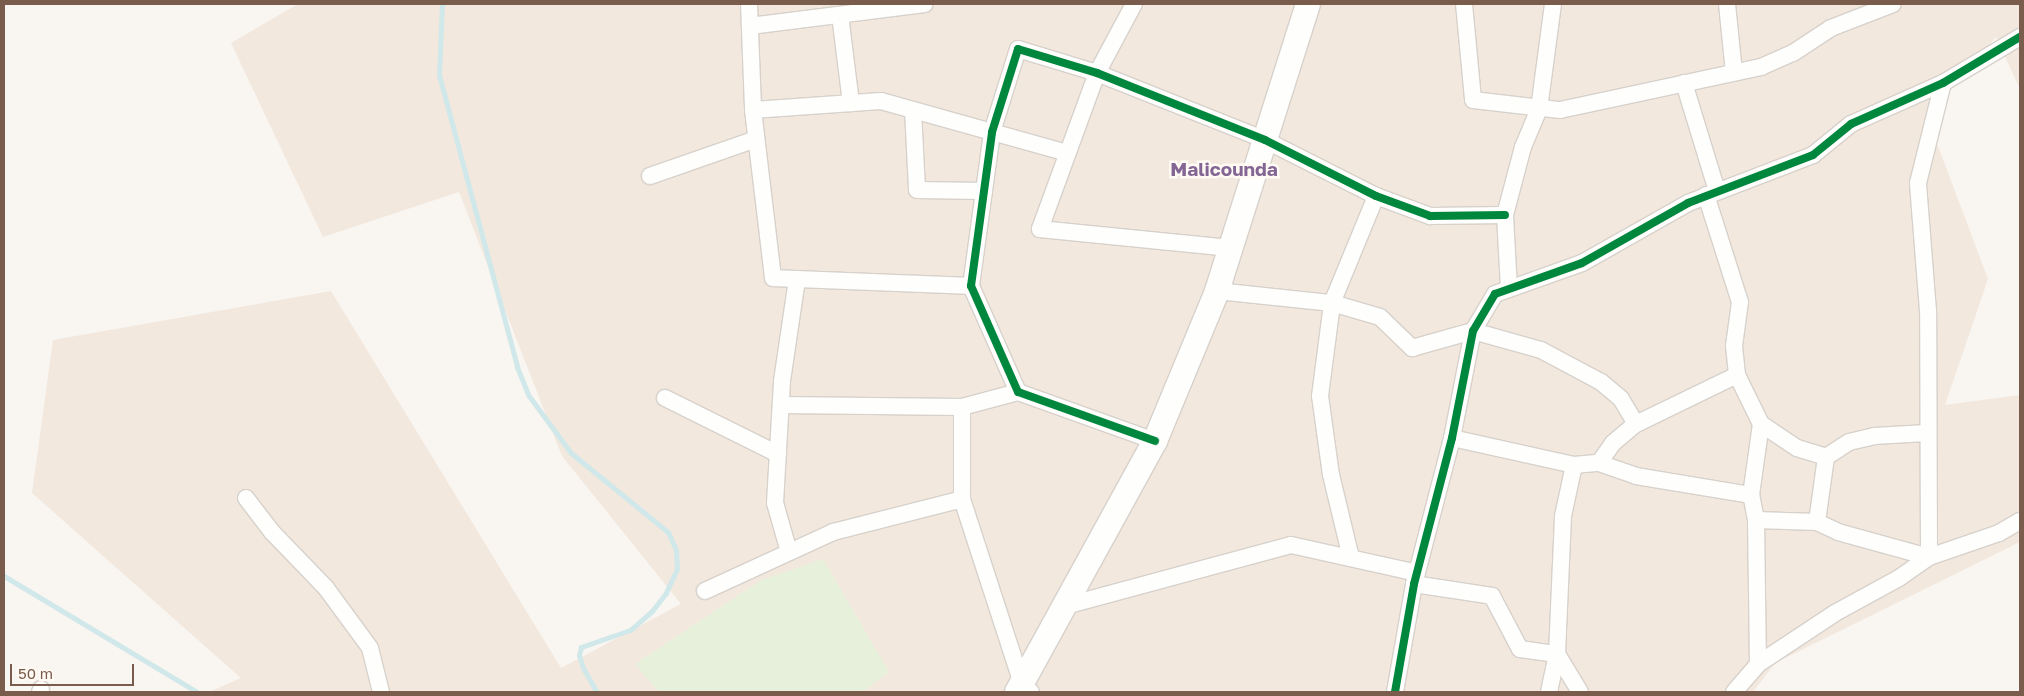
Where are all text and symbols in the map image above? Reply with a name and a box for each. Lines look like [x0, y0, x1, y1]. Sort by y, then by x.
district label: Malicounda [1170, 158, 1278, 180]
scale bar [12, 654, 136, 686]
text: 50 m [18, 664, 53, 682]

